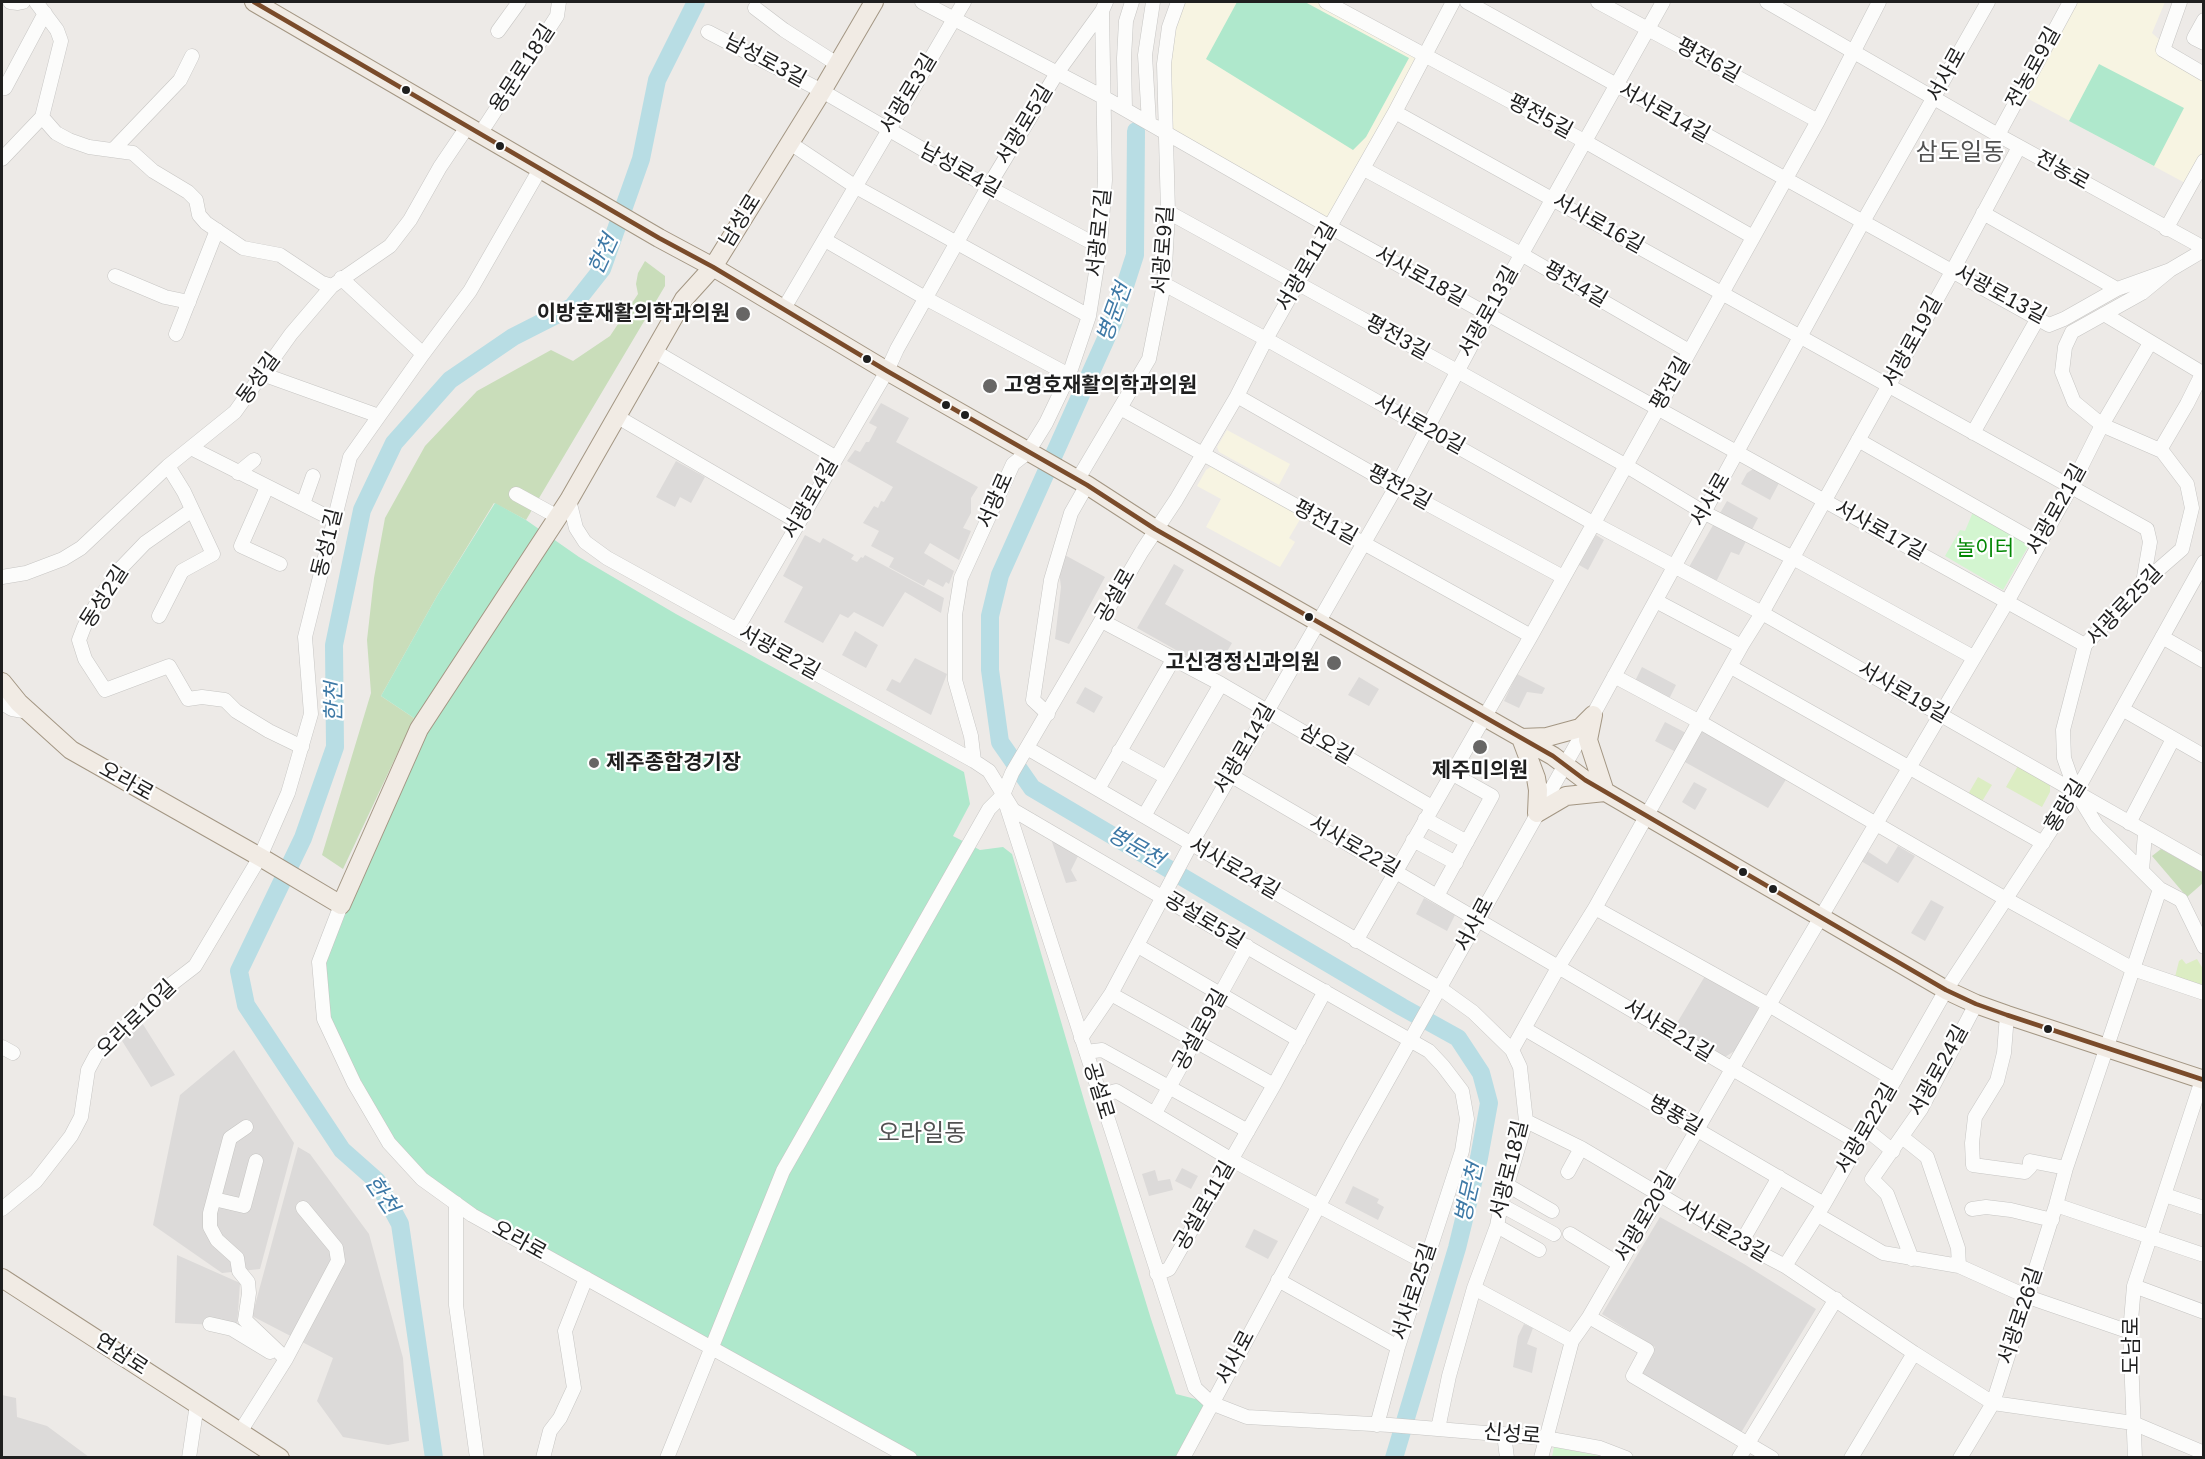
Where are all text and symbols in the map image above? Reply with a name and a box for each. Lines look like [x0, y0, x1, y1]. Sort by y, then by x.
street label: 용문로18길 [485, 20, 561, 118]
street label: 전농로9길 [2001, 23, 2067, 113]
street label: 남성로3길 [720, 29, 810, 93]
street label: 평전6길 [1671, 33, 1745, 89]
street label: 서사로 [1922, 44, 1972, 106]
street label: 서광로3길 [875, 49, 943, 139]
street label: 서사로14길 [1614, 78, 1714, 148]
street label: 서광로5길 [991, 80, 1059, 170]
unlabelled marker [400, 84, 412, 96]
street label: 평전5길 [1503, 90, 1577, 144]
street label: 남성로4길 [915, 138, 1005, 204]
district label: 삼도일동 [1916, 139, 2004, 167]
unlabelled marker [494, 140, 506, 152]
street label: 전농로 [2031, 146, 2093, 196]
street label: 서광로7길 [1083, 187, 1117, 279]
street label: 서사로16길 [1548, 189, 1648, 259]
street label: 남성로 [715, 190, 767, 252]
street label: 서광로9길 [1148, 205, 1180, 295]
street label: 서광로11길 [1271, 218, 1343, 316]
water label: 한천 [583, 231, 625, 279]
street label: 서사로18길 [1370, 242, 1470, 312]
street label: 평전4길 [1539, 257, 1611, 313]
street label: 서광로13길 [1950, 260, 2050, 330]
street label: 서광로13길 [1454, 262, 1524, 362]
water label: 병문천 [1092, 280, 1138, 346]
street label: 서광로19길 [1878, 292, 1948, 392]
place label: 이방훈재활의학과의원 [537, 301, 730, 327]
marker: 이방훈재활의학과의원 [734, 305, 752, 323]
street label: 평전3길 [1360, 310, 1434, 366]
street label: 동성길 [232, 348, 286, 410]
unlabelled marker [861, 353, 873, 365]
street label: 평전길 [1646, 353, 1696, 415]
place label: 고영호재활의학과의원 [1004, 373, 1197, 399]
marker: 고영호재활의학과의원 [981, 377, 999, 395]
street label: 서사로20길 [1369, 390, 1469, 460]
unlabelled marker [940, 399, 952, 411]
unlabelled marker [959, 409, 971, 421]
street label: 서광로4길 [778, 454, 844, 544]
street label: 평전2길 [1362, 460, 1436, 516]
street label: 서광로21길 [2022, 460, 2092, 560]
street label: 서광로 [973, 469, 1019, 533]
street label: 서사로 [1686, 469, 1736, 531]
street label: 평전1길 [1288, 495, 1362, 551]
street label: 서사로17길 [1830, 496, 1930, 566]
street label: 동성1길 [307, 506, 349, 580]
park label: 놀이터 [1956, 536, 2014, 562]
street label: 동성2길 [75, 561, 135, 633]
street label: 서광로25길 [2081, 561, 2169, 651]
street label: 공설로 [1091, 565, 1141, 627]
unlabelled marker [1303, 611, 1315, 623]
street label: 서광로2길 [734, 620, 824, 686]
place label: 고신경정신과의원 [1165, 650, 1320, 676]
marker: 고신경정신과의원 [1325, 654, 1343, 672]
street label: 서사로19길 [1853, 657, 1953, 729]
water label: 한천 [322, 682, 348, 722]
street label: 서광로14길 [1209, 699, 1281, 799]
street label: 삼오길 [1295, 720, 1357, 770]
marker: 제주미의원 [1471, 738, 1489, 756]
place label: 제주종합경기장 [606, 750, 741, 776]
marker: 제주종합경기장 [587, 756, 601, 770]
street label: 오라로 [95, 757, 157, 807]
place label: 제주미의원 [1432, 758, 1528, 784]
street label: 홍랑길 [2040, 775, 2092, 837]
street label: 서사로22길 [1304, 811, 1404, 883]
water label: 병문천 [1102, 821, 1168, 875]
street label: 서사로24길 [1184, 833, 1284, 905]
unlabelled marker [1737, 866, 1749, 878]
unlabelled marker [1767, 883, 1779, 895]
street label: 공설로5길 [1159, 887, 1249, 955]
street label: 서사로 [1450, 893, 1500, 957]
street label: 오라로10길 [92, 975, 182, 1063]
street label: 공설로9길 [1168, 985, 1234, 1075]
street label: 서사로21길 [1618, 994, 1718, 1068]
street label: 서광로24길 [1904, 1021, 1974, 1121]
unlabelled marker [2042, 1023, 2054, 1035]
street label: 공설로 [1077, 1060, 1119, 1122]
street label: 서광로22길 [1831, 1079, 1903, 1179]
street label: 병풍길 [1644, 1091, 1706, 1141]
street label: 서광로18길 [1486, 1118, 1534, 1222]
district label: 오라일동 [878, 1120, 966, 1148]
street label: 공설로11길 [1169, 1157, 1241, 1255]
water label: 병문천 [1450, 1160, 1490, 1226]
street label: 서광로20길 [1610, 1167, 1682, 1267]
water label: 한천 [359, 1171, 403, 1219]
street label: 서사로23길 [1673, 1196, 1773, 1268]
street label: 오라로 [488, 1216, 550, 1266]
street label: 서사로25길 [1387, 1240, 1443, 1344]
street label: 서광로26길 [1993, 1264, 2049, 1368]
street label: 도남로 [2119, 1317, 2145, 1375]
street label: 서사로 [1211, 1326, 1261, 1390]
street label: 연삼로 [90, 1329, 152, 1381]
street label: 신성로 [1482, 1420, 1542, 1450]

